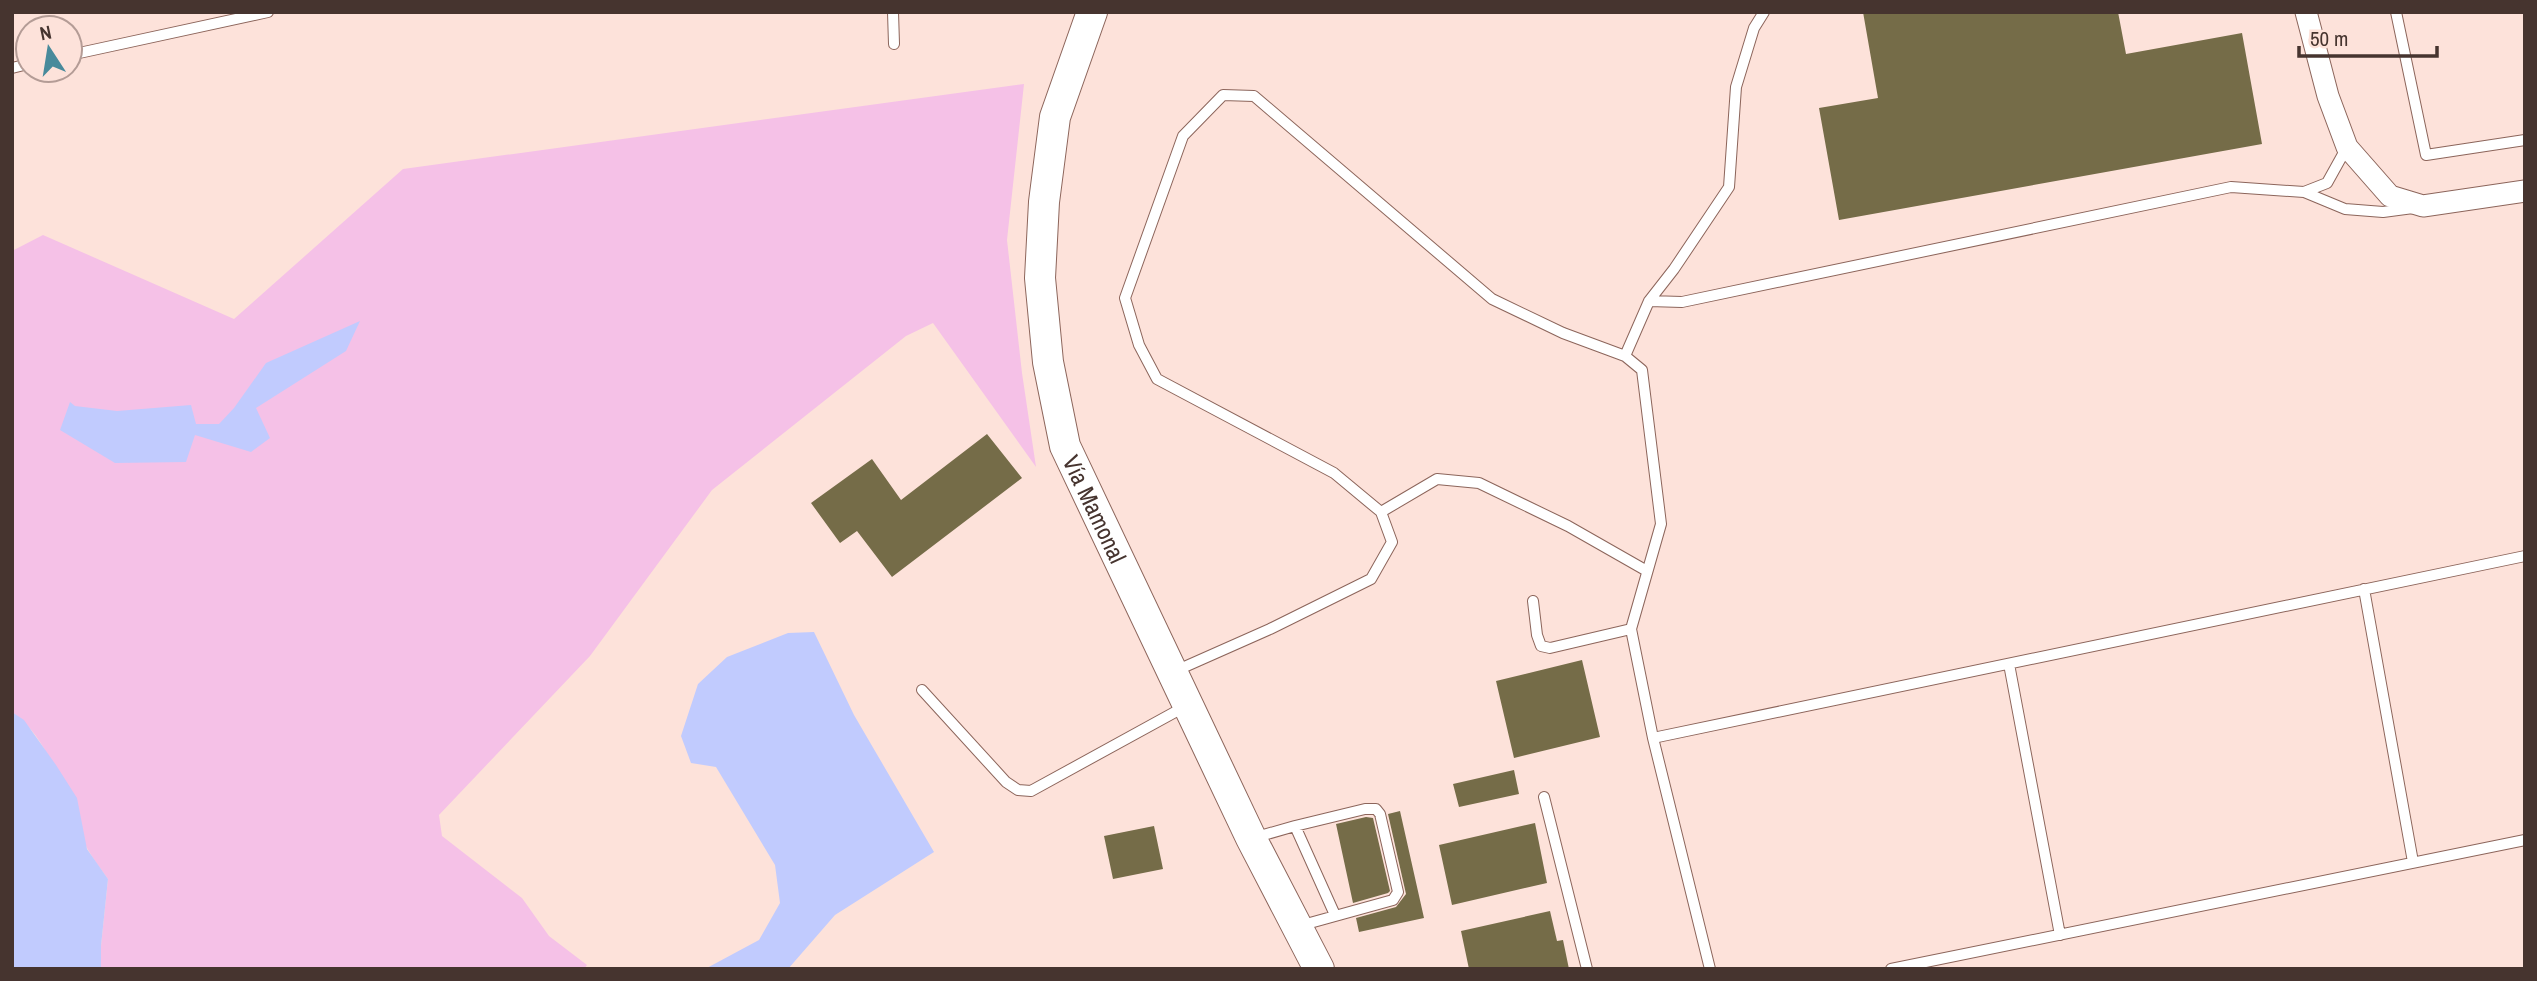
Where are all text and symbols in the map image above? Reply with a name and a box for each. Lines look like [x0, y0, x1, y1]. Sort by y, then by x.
north arrow [14, 14, 84, 84]
scale bar [2299, 14, 2437, 58]
text: N [37, 18, 54, 46]
text: 50 m [2310, 24, 2348, 53]
street label: Vía Mamonal [1056, 450, 1134, 568]

